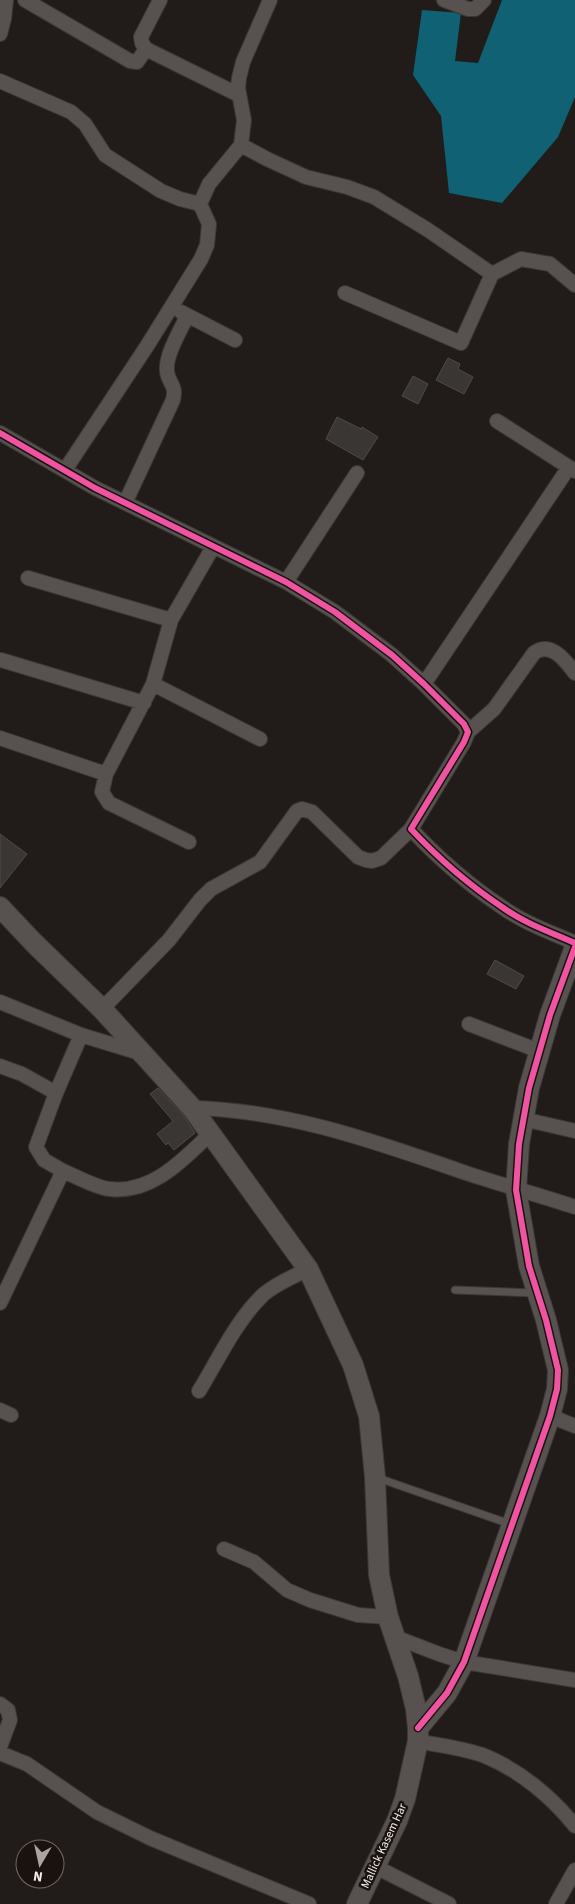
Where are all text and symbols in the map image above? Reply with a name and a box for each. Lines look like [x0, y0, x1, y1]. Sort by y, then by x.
street label: Mallick Kasem Har [357, 1800, 411, 1891]
north arrow [15, 1839, 65, 1889]
text: N [32, 1865, 44, 1886]

